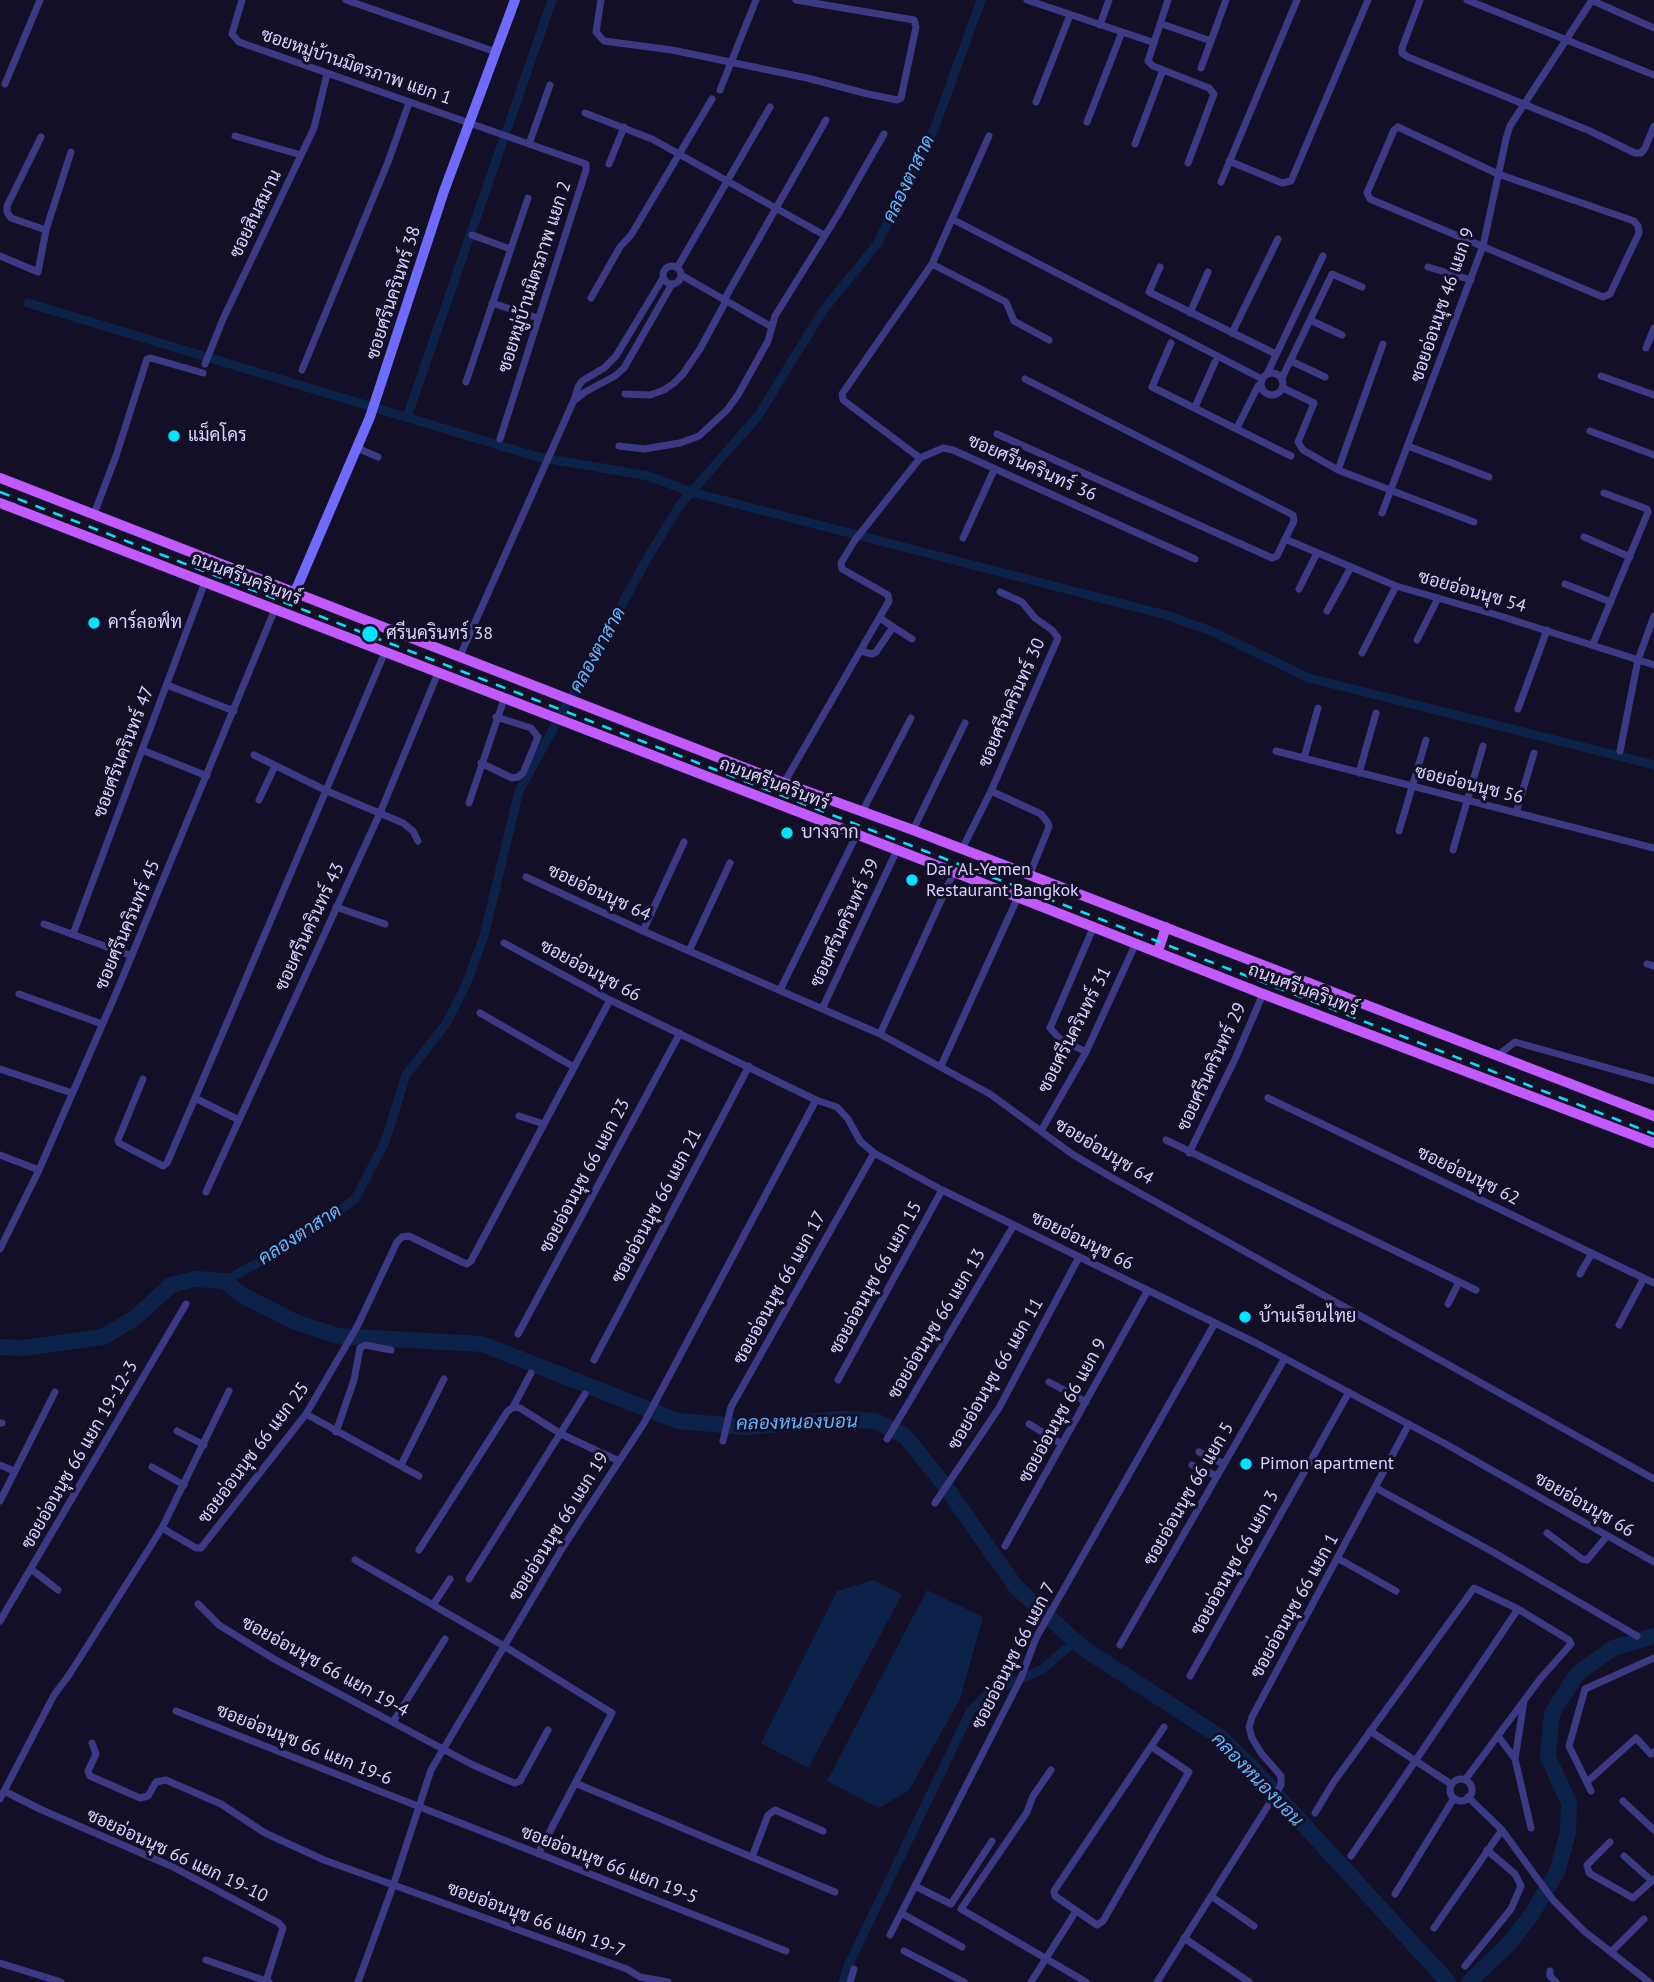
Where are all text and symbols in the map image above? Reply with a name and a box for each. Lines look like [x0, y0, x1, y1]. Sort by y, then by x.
street label: ซอยหมู่บ้านมิตรภาพ แยก 1 [258, 24, 454, 110]
water label: คลองตาสาด [878, 132, 940, 226]
street label: ซอยสินสมาน [225, 166, 287, 262]
street label: ซอยหมู่บ้านมิตรภาพ แยก 2 [494, 178, 576, 376]
street label: ซอยศรีนครินทร์ 38 [362, 224, 426, 362]
street label: ซอยอ่อนนุช 46 แยก 9 [1406, 225, 1480, 385]
place label: แม็คโคร [188, 425, 247, 447]
marker: แม็คโคร [166, 428, 182, 444]
street label: ซอยศรีนครินทร์ 36 [964, 430, 1100, 506]
street label: ถนนศรีนครินทร์ [188, 548, 304, 610]
street label: ซอยอ่อนนุช 54 [1416, 566, 1528, 618]
water label: คลองตาสาด [565, 603, 631, 697]
place label: คาร์ลอฟ์ท [108, 612, 182, 634]
marker: คาร์ลอฟ์ท [86, 615, 102, 631]
place label: ศรีนครินทร์ 38 [386, 623, 493, 645]
marker: ศรีนครินทร์ 38 [360, 624, 380, 644]
street label: ซอยศรีนครินทร์ 30 [974, 635, 1050, 771]
street label: ซอยศรีนครินทร์ 47 [89, 683, 159, 821]
street label: ถนนศรีนครินทร์ [716, 753, 832, 815]
street label: ซอยอ่อนนุช 56 [1412, 761, 1526, 809]
place label: บางจาก [801, 822, 859, 844]
marker: บางจาก [779, 825, 795, 841]
street label: ซอยศรีนครินทร์ 39 [806, 855, 884, 991]
street label: ซอยศรีนครินทร์ 45 [91, 857, 165, 993]
street label: ซอยศรีนครินทร์ 43 [271, 859, 349, 995]
place label: Dar Al-Yemen Restaurant Bangkok [926, 859, 1079, 902]
street label: ซอยอ่อนนุช 64 [544, 860, 654, 926]
marker: Dar Al-Yemen Restaurant Bangkok [904, 872, 920, 888]
street label: ซอยอ่อนนุช 66 [536, 935, 644, 1007]
street label: ถนนศรีนครินทร์ [1245, 959, 1361, 1021]
street label: ซอยศรีนครินทร์ 31 [1034, 963, 1116, 1097]
street label: ซอยศรีนครินทร์ 29 [1173, 999, 1251, 1135]
street label: ซอยอ่อนนุช 66 แยก 23 [535, 1095, 635, 1257]
street label: ซอยอ่อนนุช 64 [1051, 1114, 1157, 1190]
street label: ซอยอ่อนนุช 66 แยก 21 [607, 1125, 707, 1287]
street label: ซอยอ่อนนุช 62 [1413, 1142, 1523, 1210]
street label: ซอยอ่อนนุช 66 แยก 15 [825, 1198, 927, 1358]
water label: คลองตาสาด [254, 1200, 346, 1270]
street label: ซอยอ่อนนุช 66 [1027, 1207, 1137, 1275]
street label: ซอยอ่อนนุช 66 แยก 17 [729, 1208, 831, 1368]
street label: ซอยอ่อนนุช 66 แยก 13 [884, 1245, 990, 1403]
street label: ซอยอ่อนนุช 66 แยก 11 [944, 1294, 1048, 1454]
place label: บ้านเรือนไทย [1259, 1306, 1356, 1328]
marker: บ้านเรือนไทย [1237, 1309, 1253, 1325]
street label: ซอยอ่อนนุช 66 แยก 9 [1014, 1335, 1112, 1487]
street label: ซอยอ่อนนุช 66 แยก 19-12-3 [17, 1357, 143, 1553]
street label: ซอยอ่อนนุช 66 แยก 25 [194, 1378, 314, 1528]
water label: คลองหนองบอน [736, 1411, 858, 1435]
street label: ซอยอ่อนนุช 66 แยก 5 [1139, 1419, 1239, 1569]
street label: ซอยอ่อนนุช 66 แยก 19 [504, 1448, 614, 1606]
place label: Pimon apartment [1260, 1453, 1394, 1475]
marker: Pimon apartment [1238, 1456, 1254, 1472]
street label: ซอยอ่อนนุช 66 [1530, 1468, 1638, 1542]
street label: ซอยอ่อนนุช 66 แยก 3 [1186, 1487, 1284, 1639]
street label: ซอยอ่อนนุช 66 แยก 1 [1246, 1530, 1344, 1682]
street label: ซอยอ่อนนุช 66 แยก 7 [968, 1579, 1060, 1733]
street label: ซอยอ่อนนุช 66 แยก 19-4 [238, 1612, 412, 1722]
street label: ซอยอ่อนนุช 66 แยก 19-6 [213, 1700, 395, 1790]
water label: คลองหนองบอน [1207, 1728, 1307, 1832]
street label: ซอยอ่อนนุช 66 แยก 19-10 [83, 1804, 271, 1908]
street label: ซอยอ่อนนุช 66 แยก 19-5 [517, 1821, 701, 1909]
street label: ซอยอ่อนนุช 66 แยก 19-7 [444, 1878, 628, 1962]

